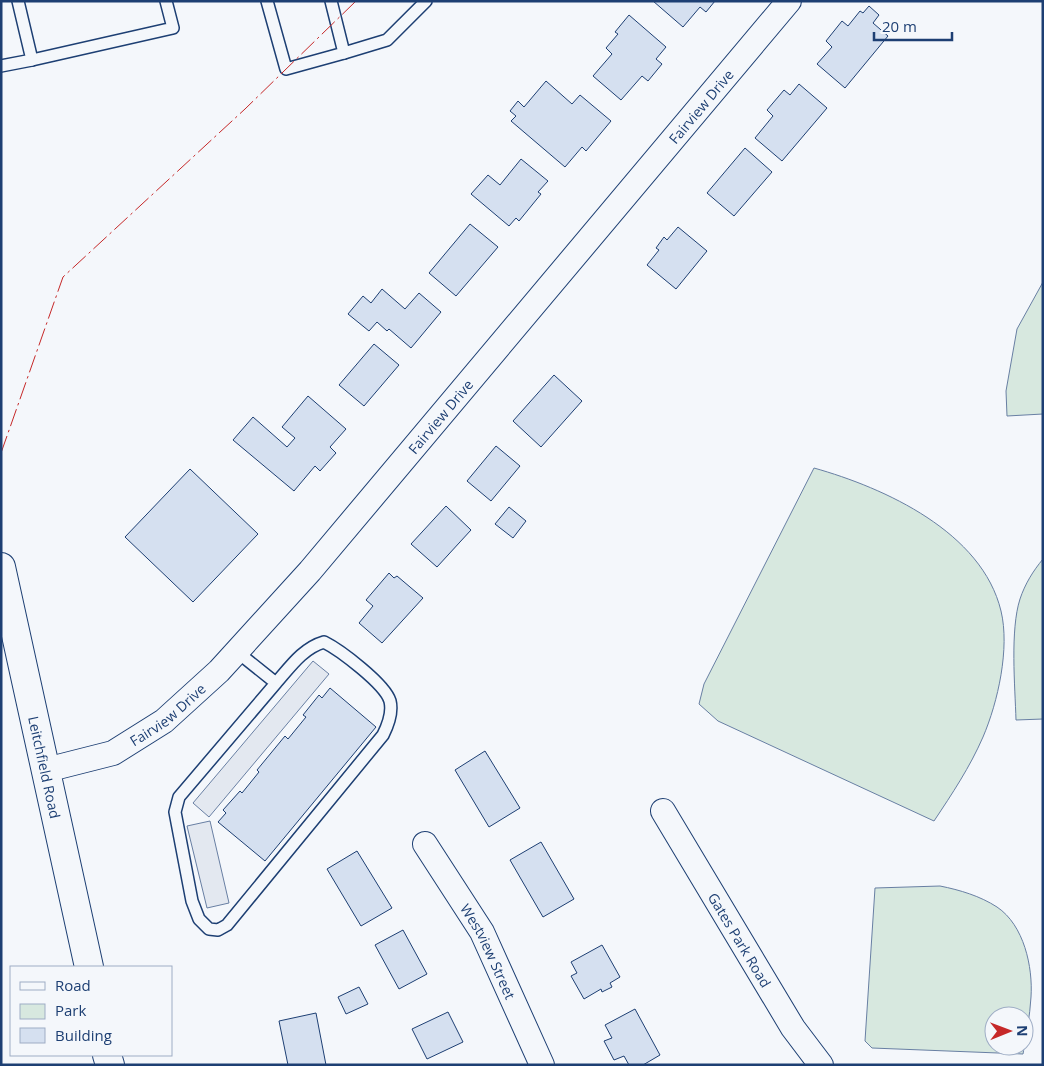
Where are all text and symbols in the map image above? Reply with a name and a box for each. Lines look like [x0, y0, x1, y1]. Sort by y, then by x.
scale bar [874, 10, 952, 42]
text: 20 m [882, 16, 917, 36]
street label: Fairview Drive [664, 65, 737, 147]
street label: Fairview Drive [403, 375, 477, 457]
street label: Fairview Drive [126, 679, 209, 750]
street label: Leitchfield Road [25, 714, 66, 820]
street label: Gates Park Road [704, 889, 776, 991]
street label: Westview Street [457, 900, 520, 1002]
legend [10, 966, 172, 1056]
text: Road [55, 975, 91, 995]
text: Park [55, 1000, 86, 1020]
north arrow [984, 1006, 1034, 1056]
text: Building [55, 1025, 112, 1045]
text: N [1013, 1025, 1032, 1037]

